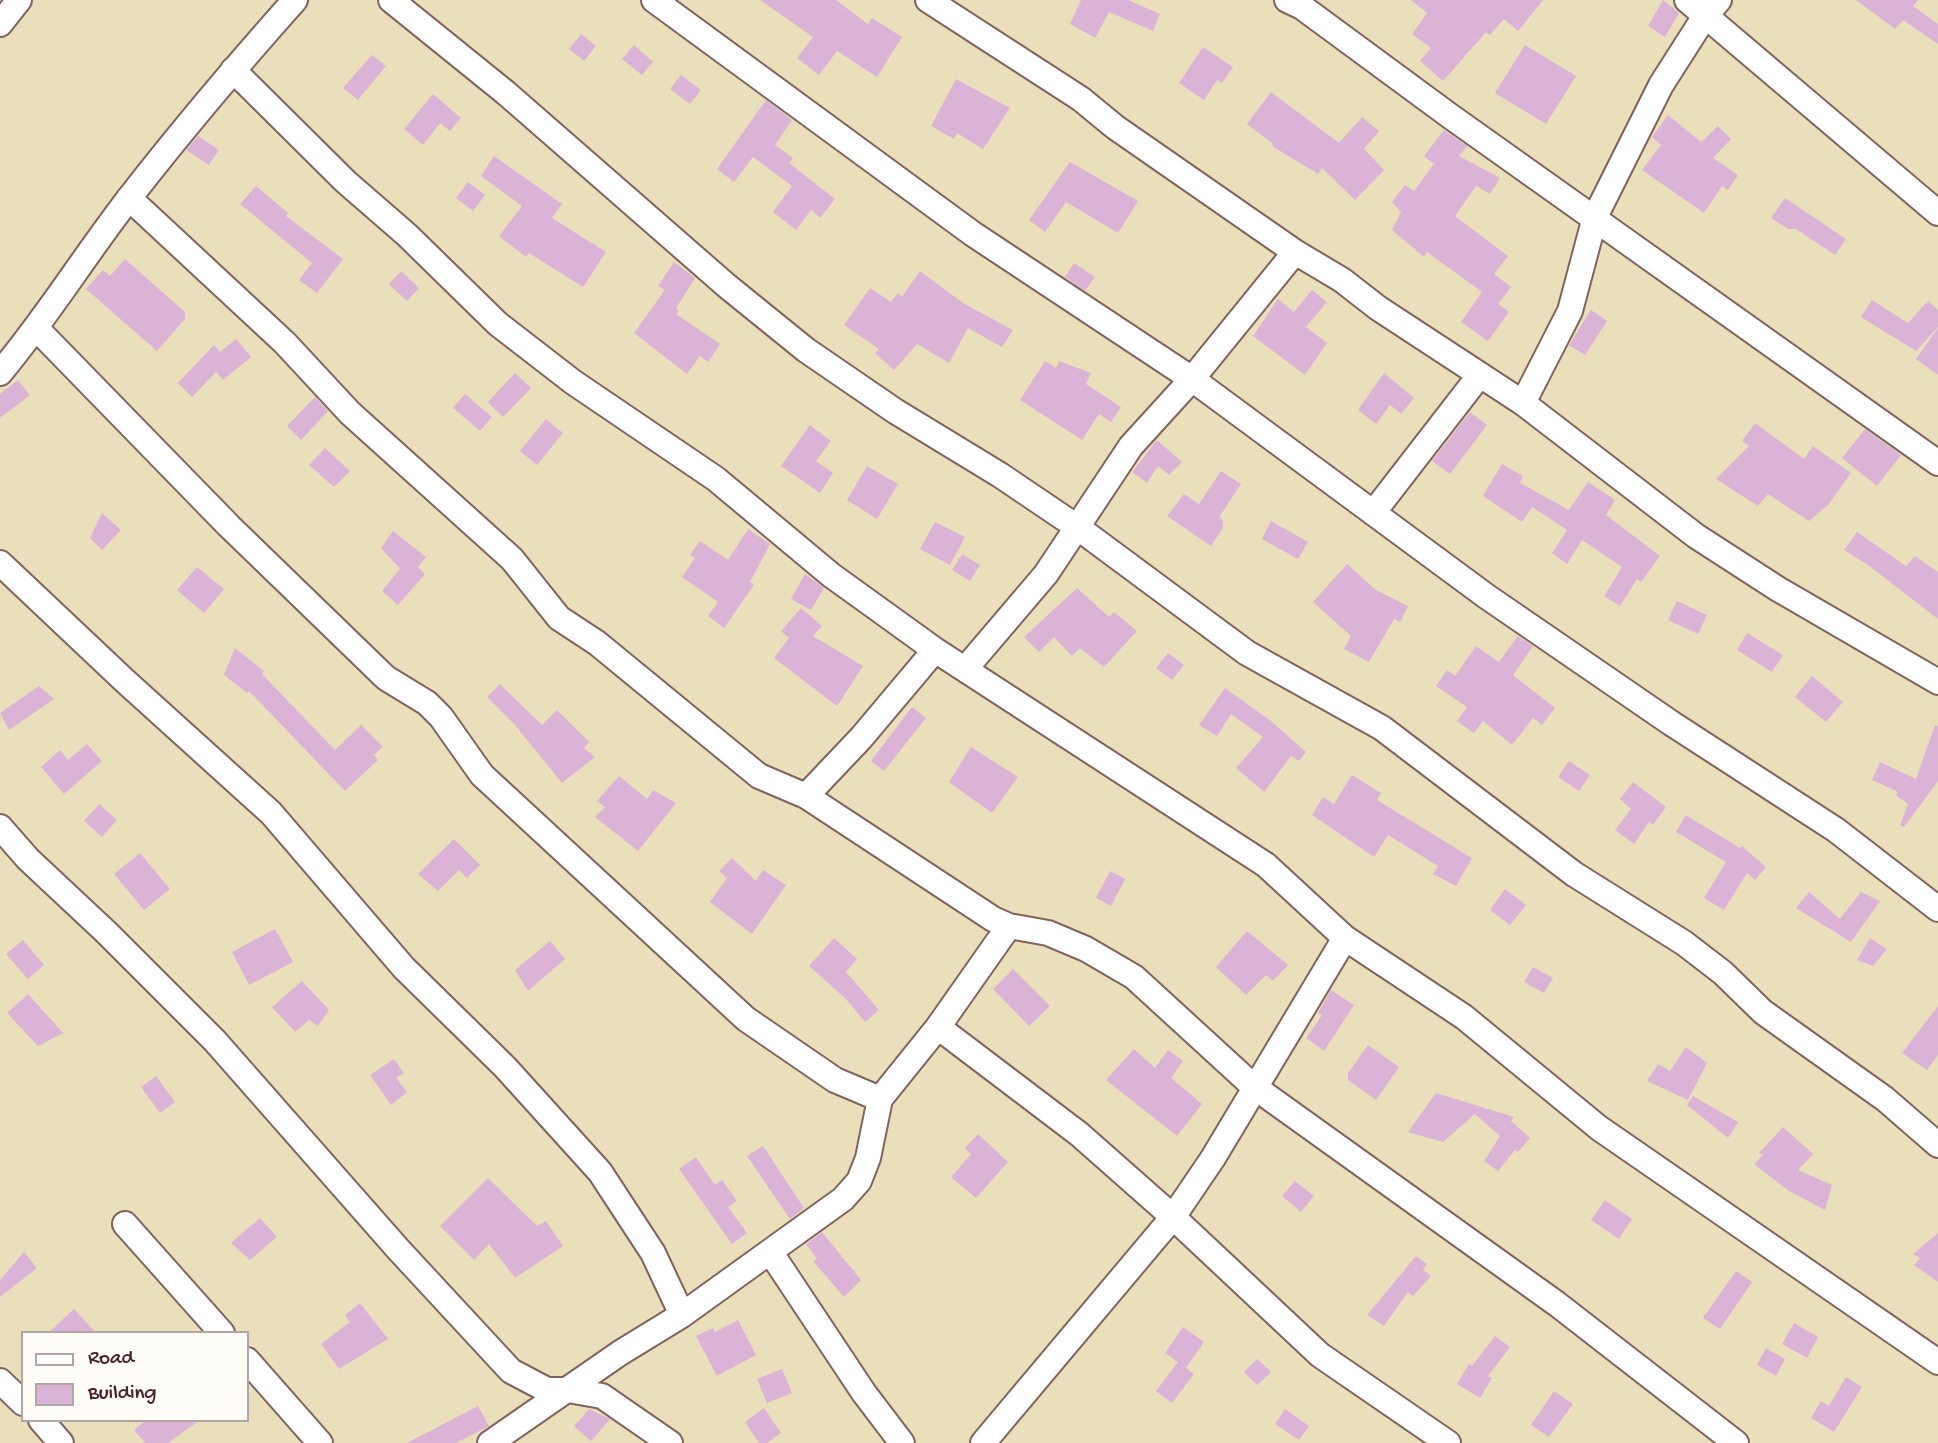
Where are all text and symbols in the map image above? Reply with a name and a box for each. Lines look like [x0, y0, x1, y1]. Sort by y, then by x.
legend [21, 1331, 248, 1422]
text: Road [88, 1347, 134, 1372]
text: Building [88, 1382, 157, 1407]

